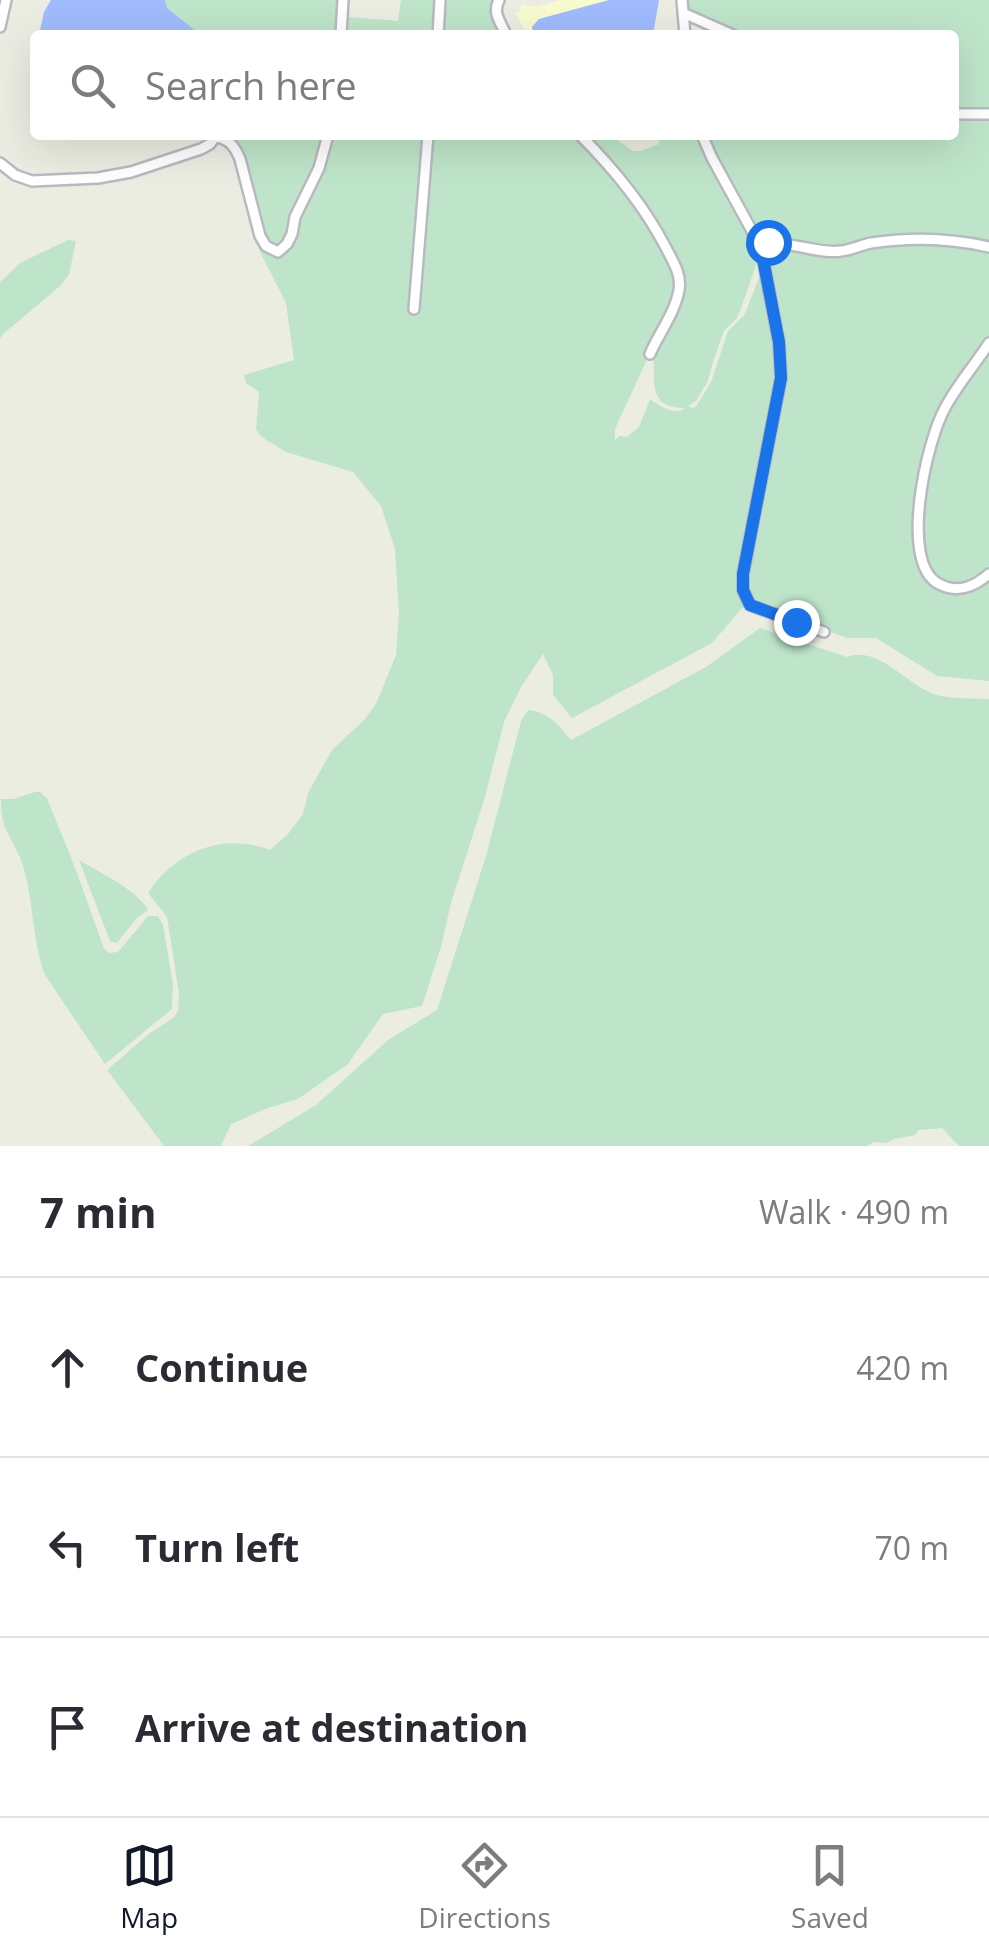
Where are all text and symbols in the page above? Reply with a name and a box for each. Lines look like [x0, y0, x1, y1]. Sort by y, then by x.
search box [30, 30, 959, 140]
icon: search [65, 58, 120, 113]
text: Search here [145, 59, 357, 111]
route start [746, 220, 792, 266]
route end [774, 600, 820, 646]
text: 7 min [40, 1183, 157, 1240]
text: Walk · 490 m [759, 1190, 949, 1233]
icon: ahead [40, 1340, 95, 1395]
text: Continue [135, 1341, 308, 1393]
text: 420 m [856, 1346, 949, 1389]
icon: left [40, 1520, 95, 1575]
text: Turn left [135, 1521, 299, 1573]
text: 70 m [874, 1526, 949, 1569]
icon: arrive [40, 1700, 95, 1755]
text: Arrive at destination [135, 1701, 529, 1753]
tab: Map [120, 1838, 178, 1936]
tab: Directions [418, 1838, 551, 1936]
tab: Saved [791, 1838, 869, 1936]

